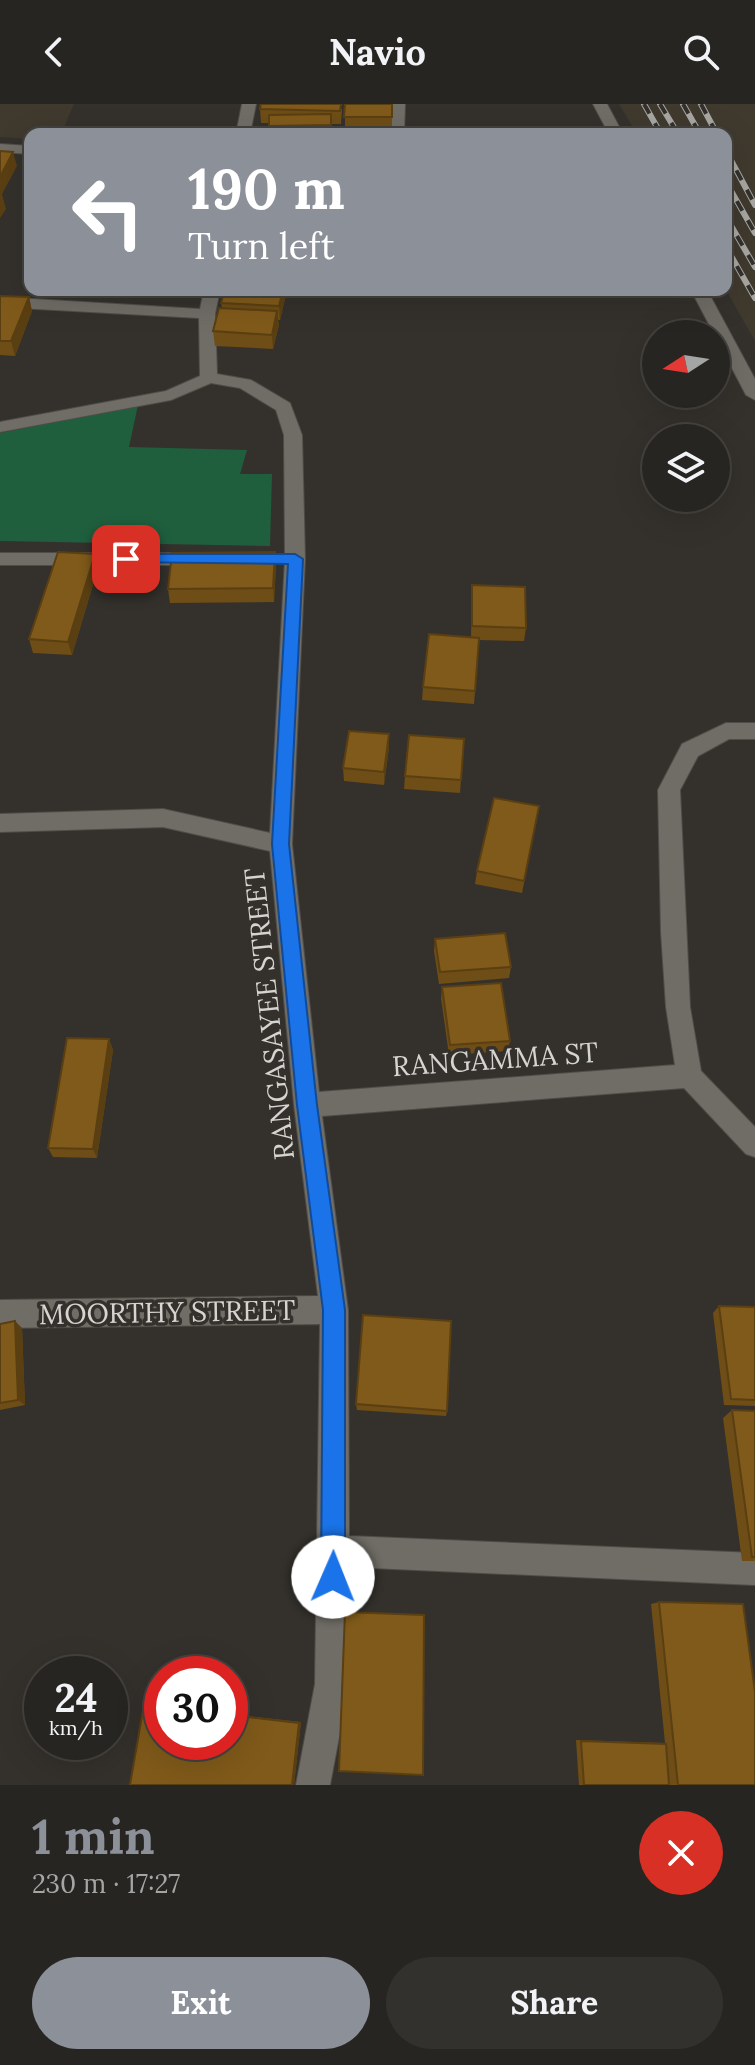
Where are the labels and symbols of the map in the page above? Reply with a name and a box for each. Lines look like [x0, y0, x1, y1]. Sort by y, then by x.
north arrow [642, 320, 730, 408]
pin [92, 525, 160, 593]
street label: RANGASAYEE STREET [236, 866, 302, 1162]
street label: RANGAMMA ST [391, 1034, 599, 1084]
street label: MOORTHY STREET [39, 1292, 296, 1332]
position arrow [291, 1535, 375, 1619]
speed limit sign: 30 [144, 1656, 248, 1760]

